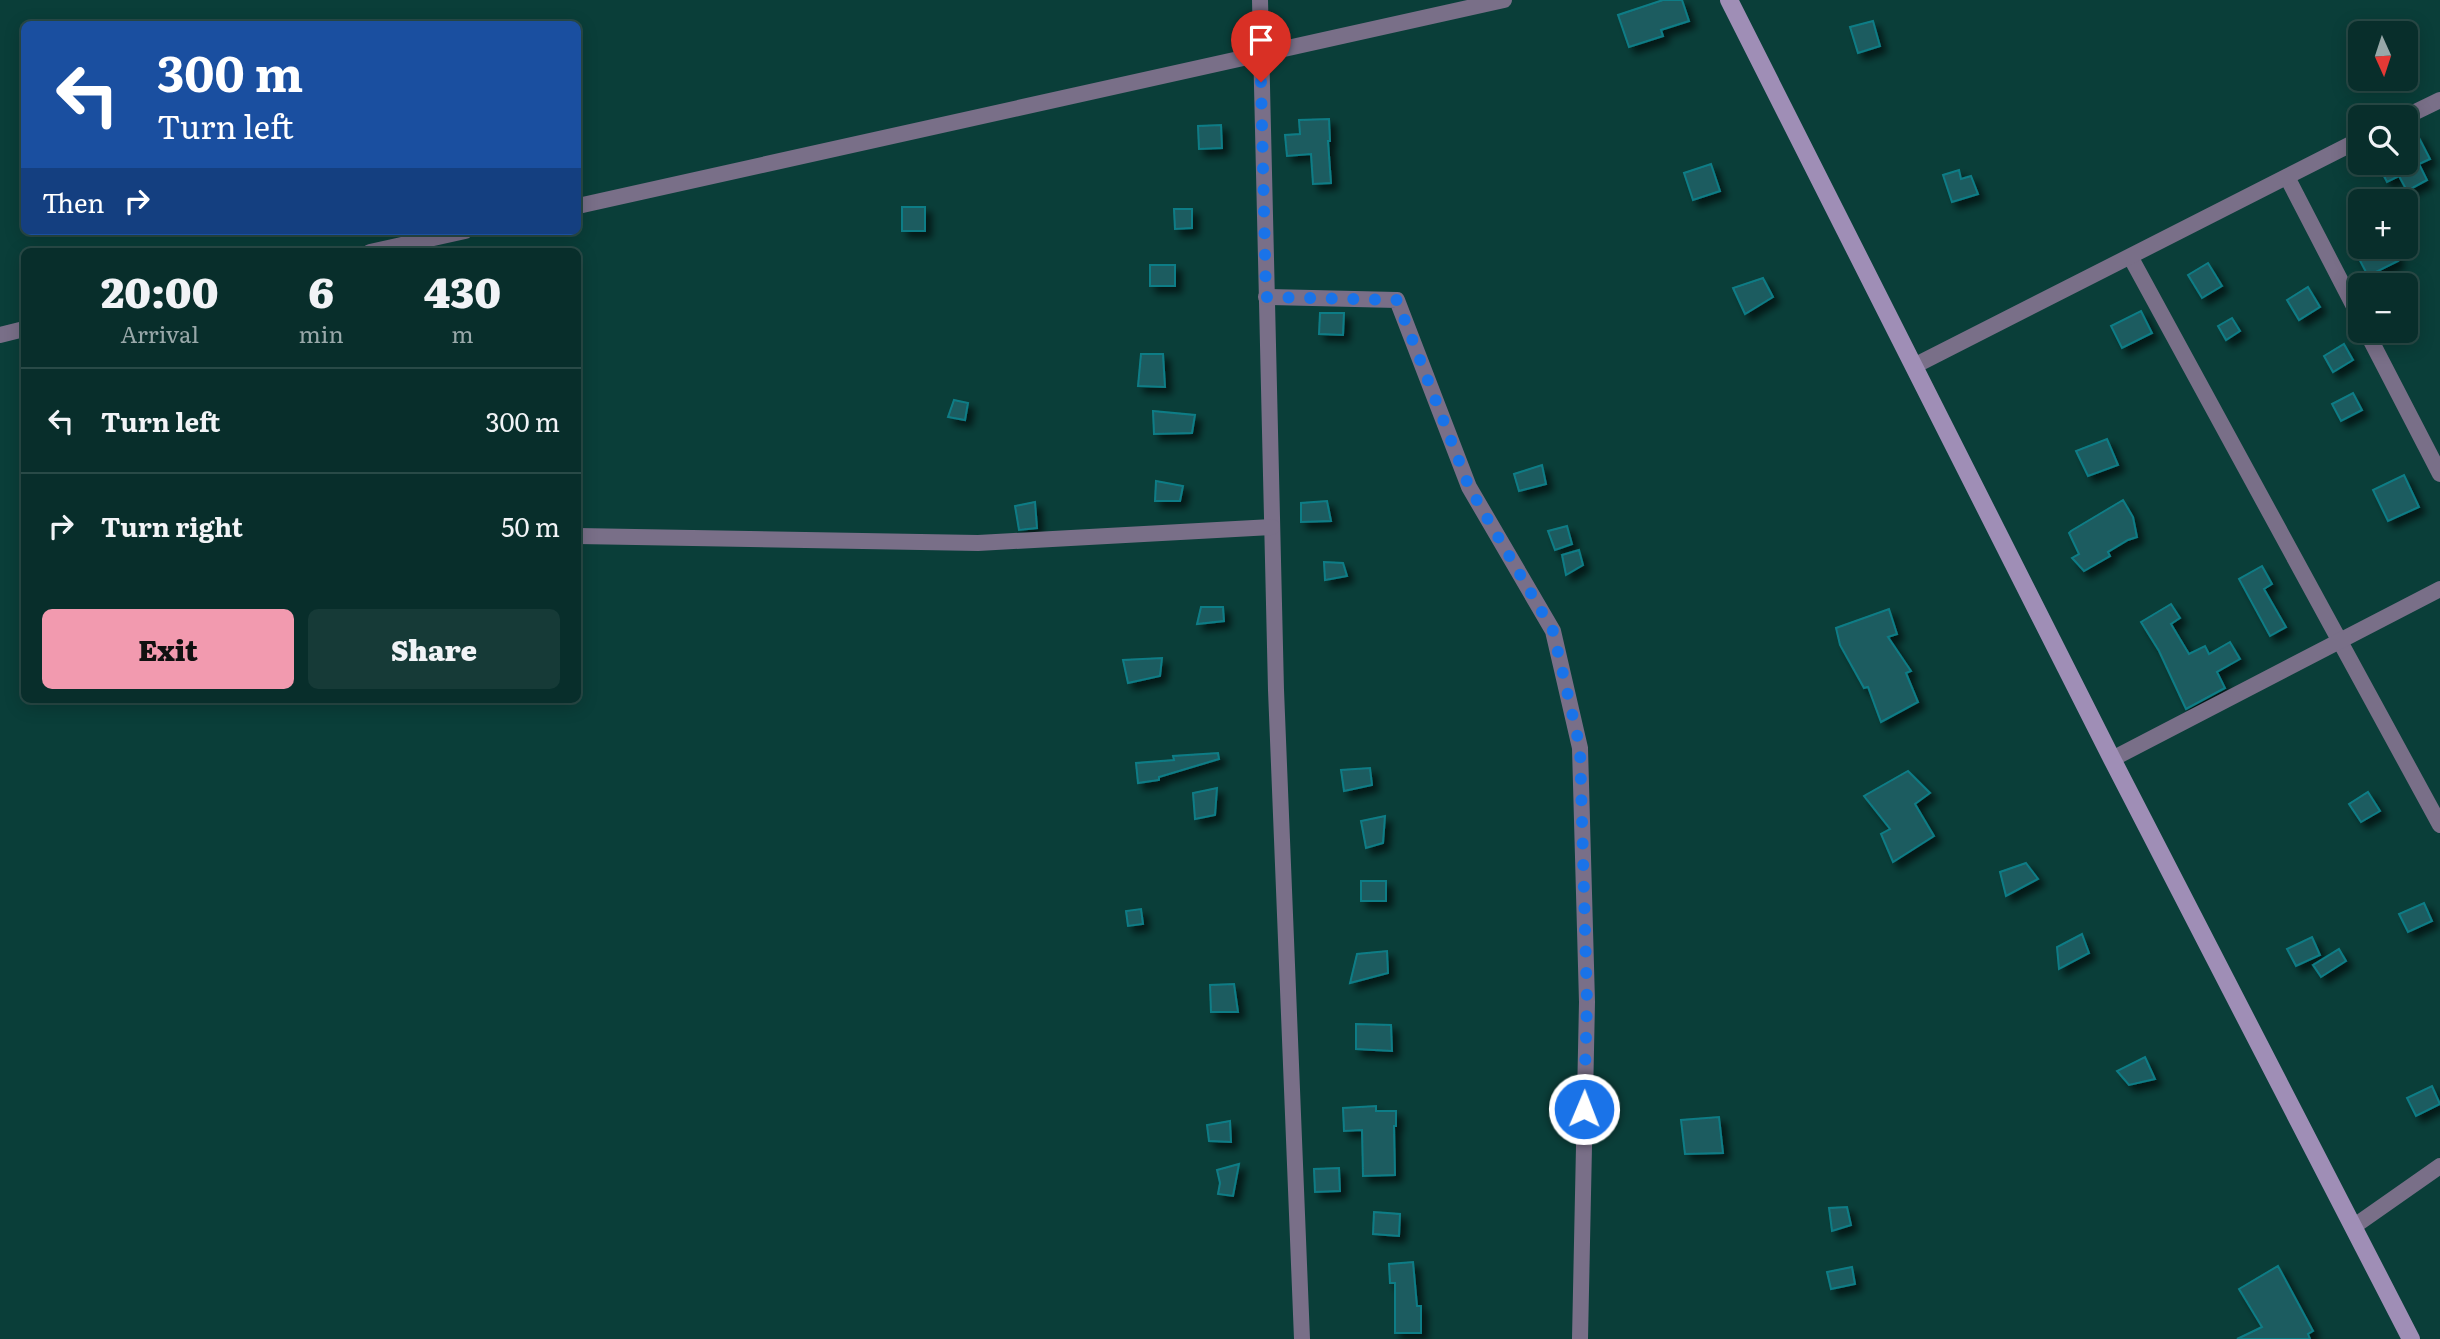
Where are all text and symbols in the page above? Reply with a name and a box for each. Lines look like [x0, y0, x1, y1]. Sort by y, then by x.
pin [1231, 10, 1291, 82]
icon: arrive [1242, 21, 1280, 59]
north arrow [2348, 21, 2418, 91]
map controls [2348, 21, 2418, 343]
text: 300 m [157, 34, 303, 107]
icon: left [42, 49, 133, 140]
text: Turn left [157, 101, 294, 149]
button: search [2348, 105, 2418, 175]
text: Then [42, 182, 104, 221]
icon: right [118, 182, 156, 220]
button: + [2348, 189, 2418, 259]
text: 20:00 [101, 259, 218, 321]
text: 6 [308, 259, 334, 321]
text: 430 [424, 259, 501, 321]
button: − [2348, 273, 2418, 343]
text: Arrival [120, 316, 199, 350]
text: min [299, 316, 344, 350]
text: m [451, 316, 473, 350]
text: Turn left [101, 401, 220, 440]
text: 300 m [485, 401, 560, 440]
icon: left [42, 402, 80, 440]
text: Turn right [101, 506, 243, 545]
text: 50 m [501, 506, 560, 545]
icon: right [42, 507, 80, 545]
button: Exit [42, 609, 294, 689]
button: Share [308, 609, 560, 689]
position arrow [1547, 1072, 1621, 1146]

